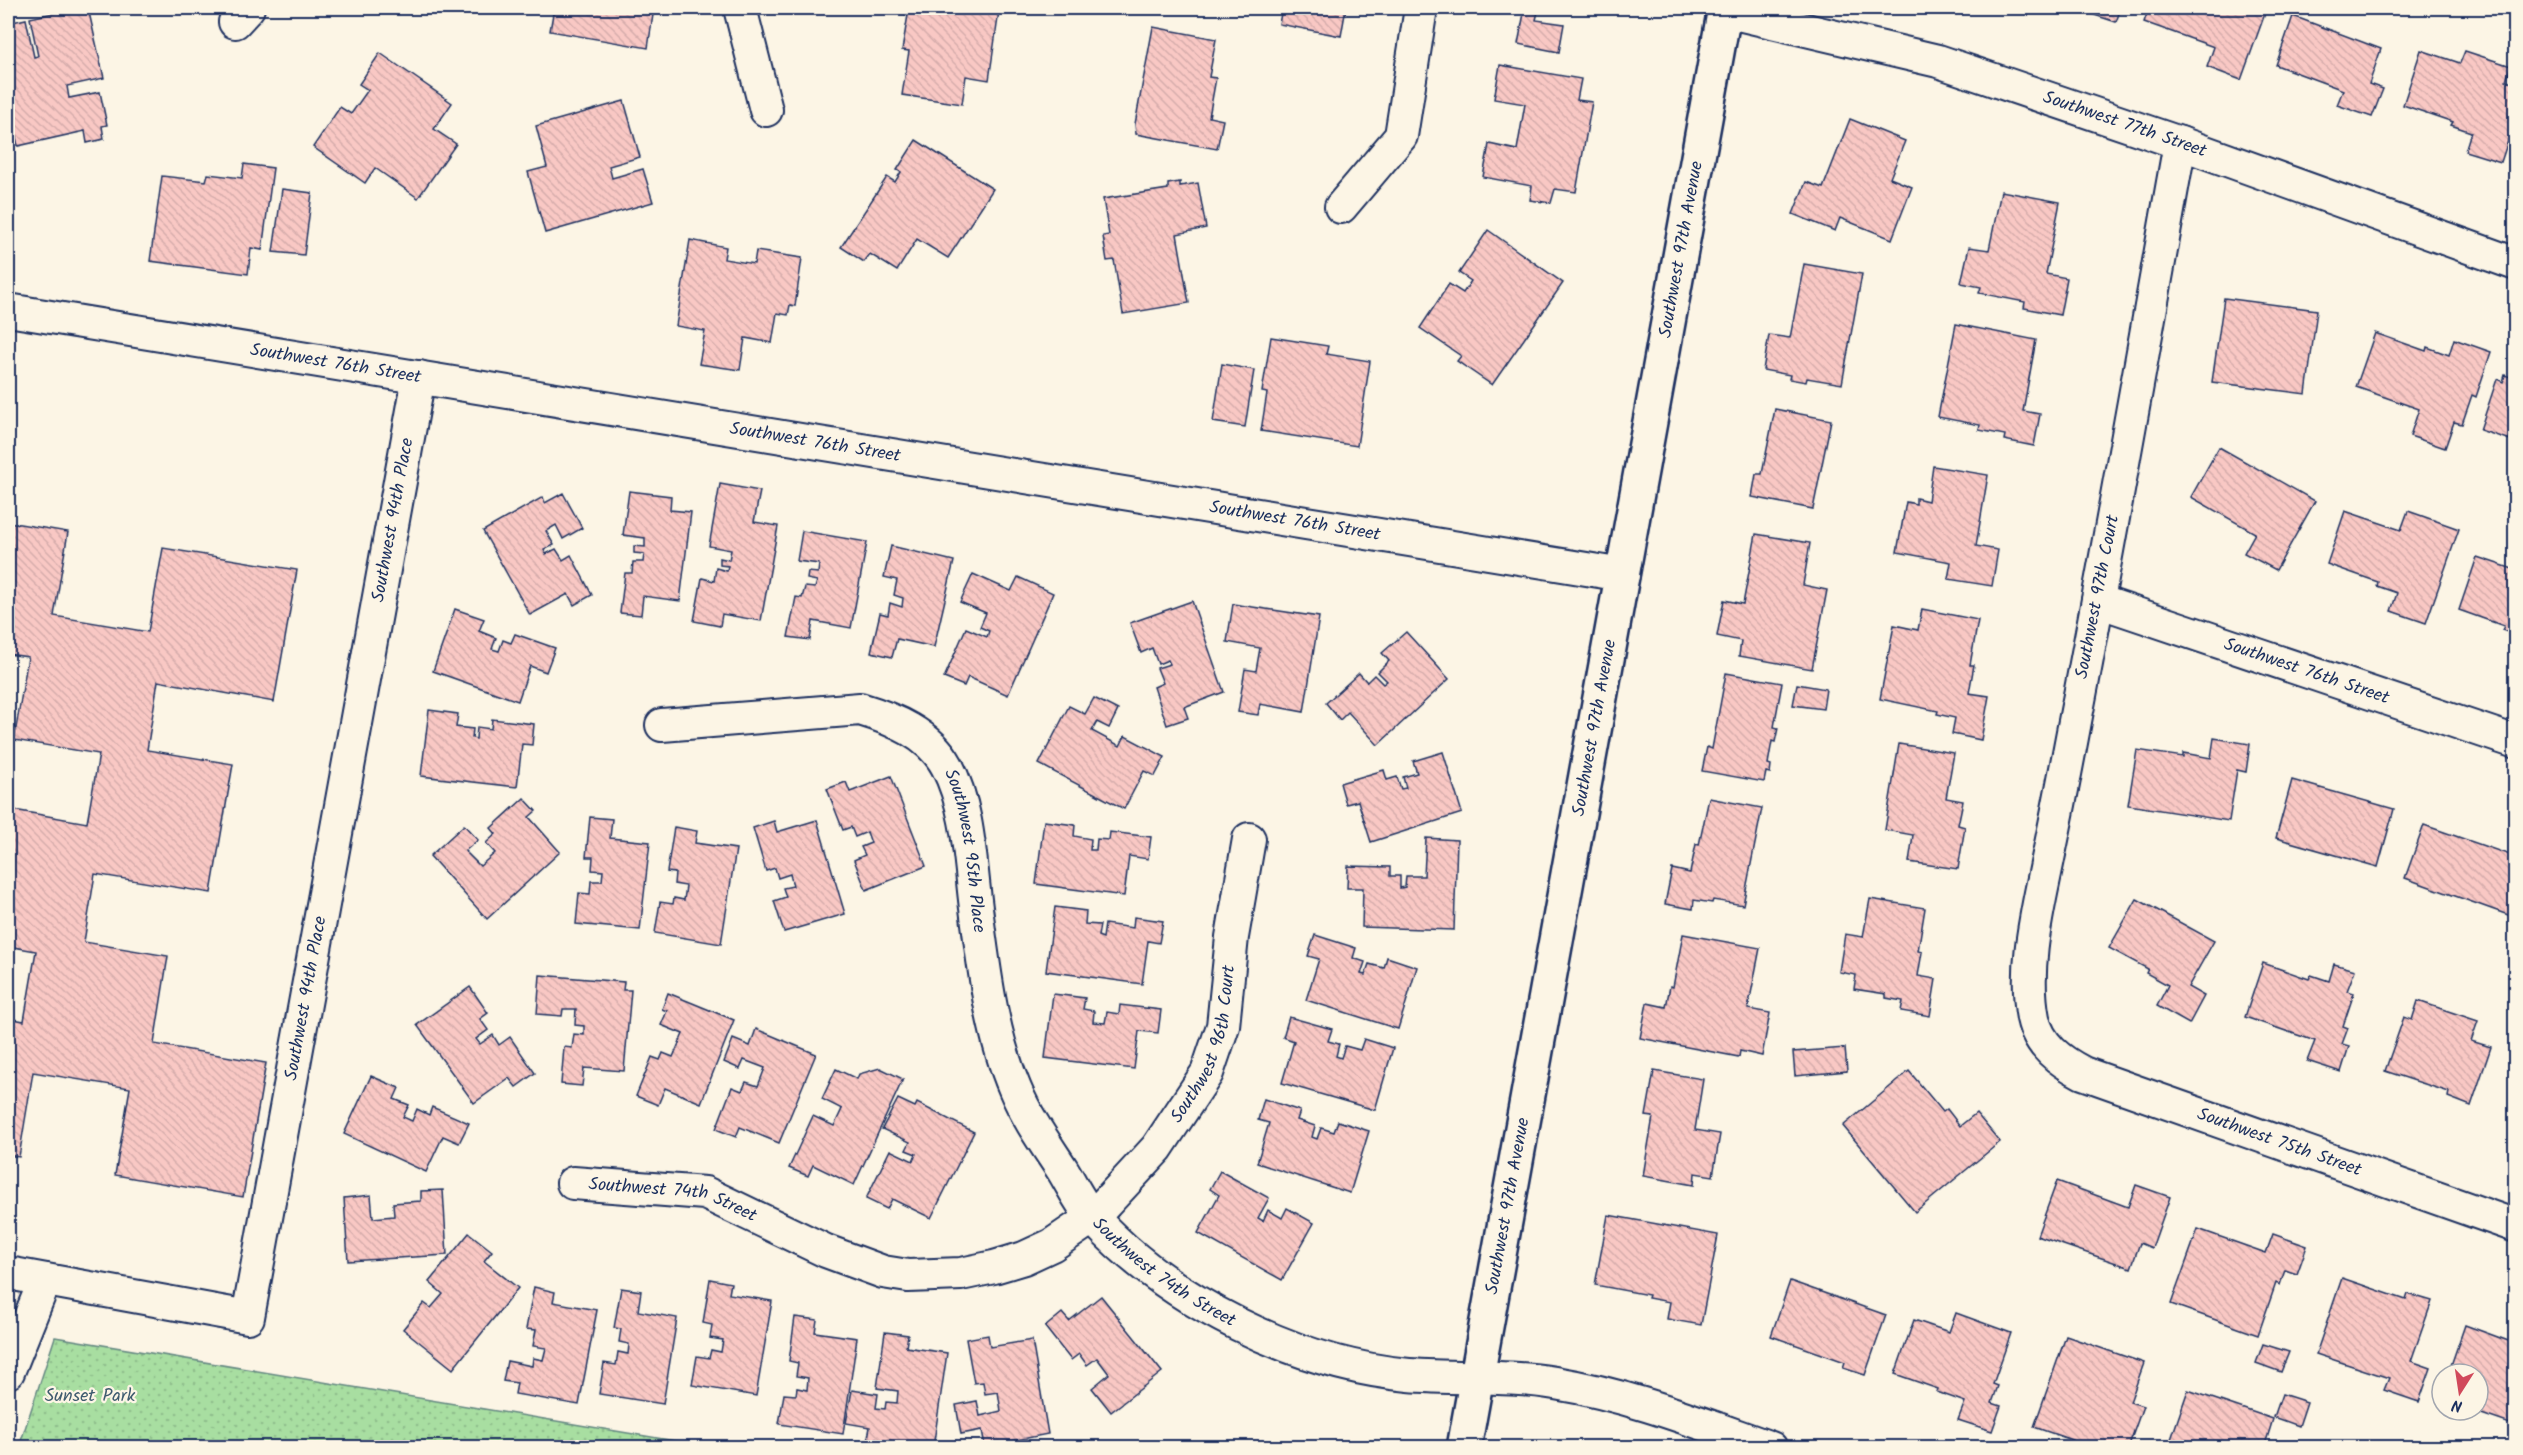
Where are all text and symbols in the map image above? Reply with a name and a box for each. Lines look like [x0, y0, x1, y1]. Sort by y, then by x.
street label: Southwest 77th Street [2039, 83, 2212, 166]
street label: Southwest 97th Avenue [1651, 159, 1711, 340]
street label: Southwest 76th Street [248, 335, 424, 392]
street label: Southwest 76th Street [728, 414, 904, 471]
street label: Southwest 94th Place [364, 436, 422, 605]
street label: Southwest 76th Street [1207, 493, 1384, 550]
street label: Southwest 97th Court [2068, 512, 2128, 681]
street label: Southwest 76th Street [2220, 630, 2394, 713]
street label: Southwest 97th Avenue [1564, 637, 1625, 818]
street label: Southwest 95th Place [936, 764, 994, 934]
street label: Southwest 94th Place [277, 914, 335, 1083]
street label: Southwest 96th Court [1163, 963, 1244, 1129]
street label: Southwest 75th Street [2193, 1100, 2366, 1185]
street label: Southwest 97th Avenue [1478, 1115, 1538, 1297]
street label: Southwest 74th Street [587, 1170, 763, 1231]
street label: Southwest 74th Street [1085, 1211, 1242, 1336]
north arrow [2430, 1362, 2490, 1422]
park label: Sunset Park [45, 1382, 136, 1411]
text: N [2450, 1392, 2465, 1418]

